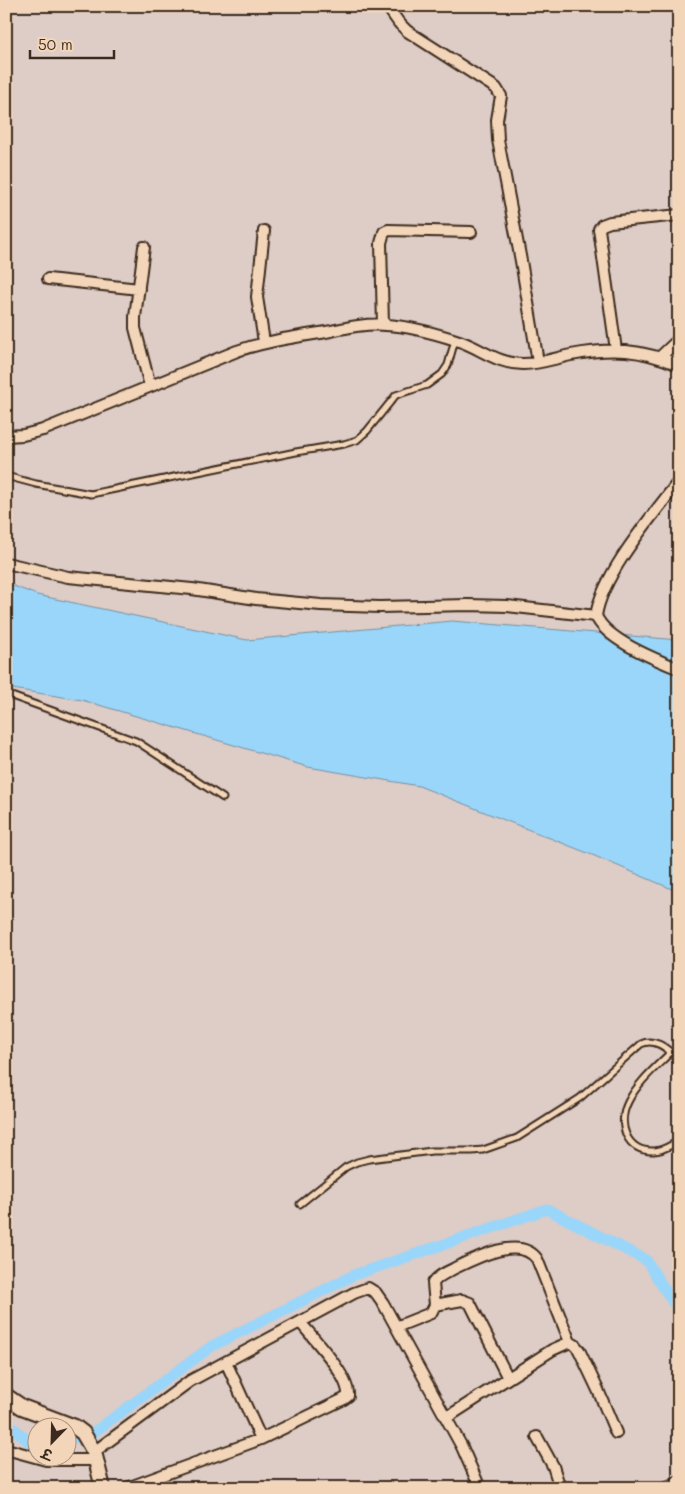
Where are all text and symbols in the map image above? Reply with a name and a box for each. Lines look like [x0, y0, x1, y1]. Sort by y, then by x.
scale bar [30, 28, 114, 60]
text: 50 m [38, 34, 73, 54]
north arrow [28, 1416, 78, 1466]
text: उ [37, 1443, 57, 1466]

